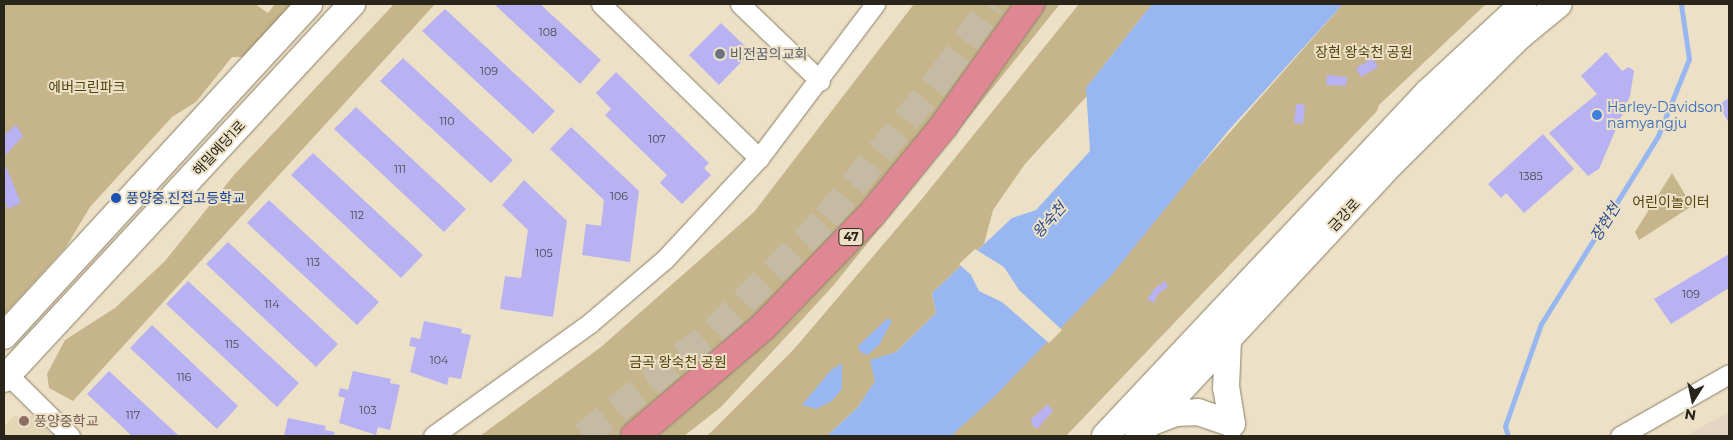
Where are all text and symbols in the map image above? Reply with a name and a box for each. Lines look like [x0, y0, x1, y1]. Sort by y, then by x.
house number: 108 [539, 25, 557, 39]
park label: 장현 왕숙천 공원 [1315, 44, 1413, 60]
place label: 비전꿈의교회 [730, 46, 807, 62]
marker: 비전꿈의교회 [714, 48, 726, 60]
house number: 109 [480, 64, 498, 78]
park label: 에버그린파크 [48, 79, 126, 95]
place label: Harley-Davidson namyangju [1607, 99, 1723, 132]
marker: Harley-Davidson namyangju [1591, 109, 1603, 121]
house number: 110 [439, 114, 455, 128]
street label: 해밀예당1로 [189, 117, 249, 179]
house number: 107 [648, 132, 666, 146]
house number: 111 [394, 162, 406, 176]
house number: 1385 [1519, 169, 1543, 183]
house number: 106 [610, 189, 628, 203]
place label: 풍양중.진접고등학교 [126, 190, 245, 206]
marker: 풍양중.진접고등학교 [110, 192, 122, 204]
park label: 어린이놀이터 [1632, 194, 1710, 210]
street label: 금강로 [1325, 195, 1363, 235]
water label: 왕숙천 [1028, 199, 1070, 241]
water label: 장현천 [1586, 200, 1624, 244]
house number: 112 [350, 208, 364, 222]
road number: 47 [837, 228, 865, 246]
house number: 105 [535, 246, 553, 260]
house number: 113 [306, 255, 320, 269]
house number: 109 [1682, 287, 1700, 301]
house number: 114 [264, 297, 280, 311]
house number: 115 [225, 337, 239, 351]
house number: 104 [430, 353, 448, 367]
park label: 금곡 왕숙천 공원 [629, 354, 727, 370]
house number: 116 [177, 370, 191, 384]
north arrow [1668, 375, 1718, 425]
house number: 103 [359, 403, 377, 417]
text: N [1683, 405, 1698, 425]
house number: 117 [126, 408, 140, 422]
place label: 풍양중학교 [34, 413, 98, 429]
marker: 풍양중학교 [18, 415, 30, 427]

